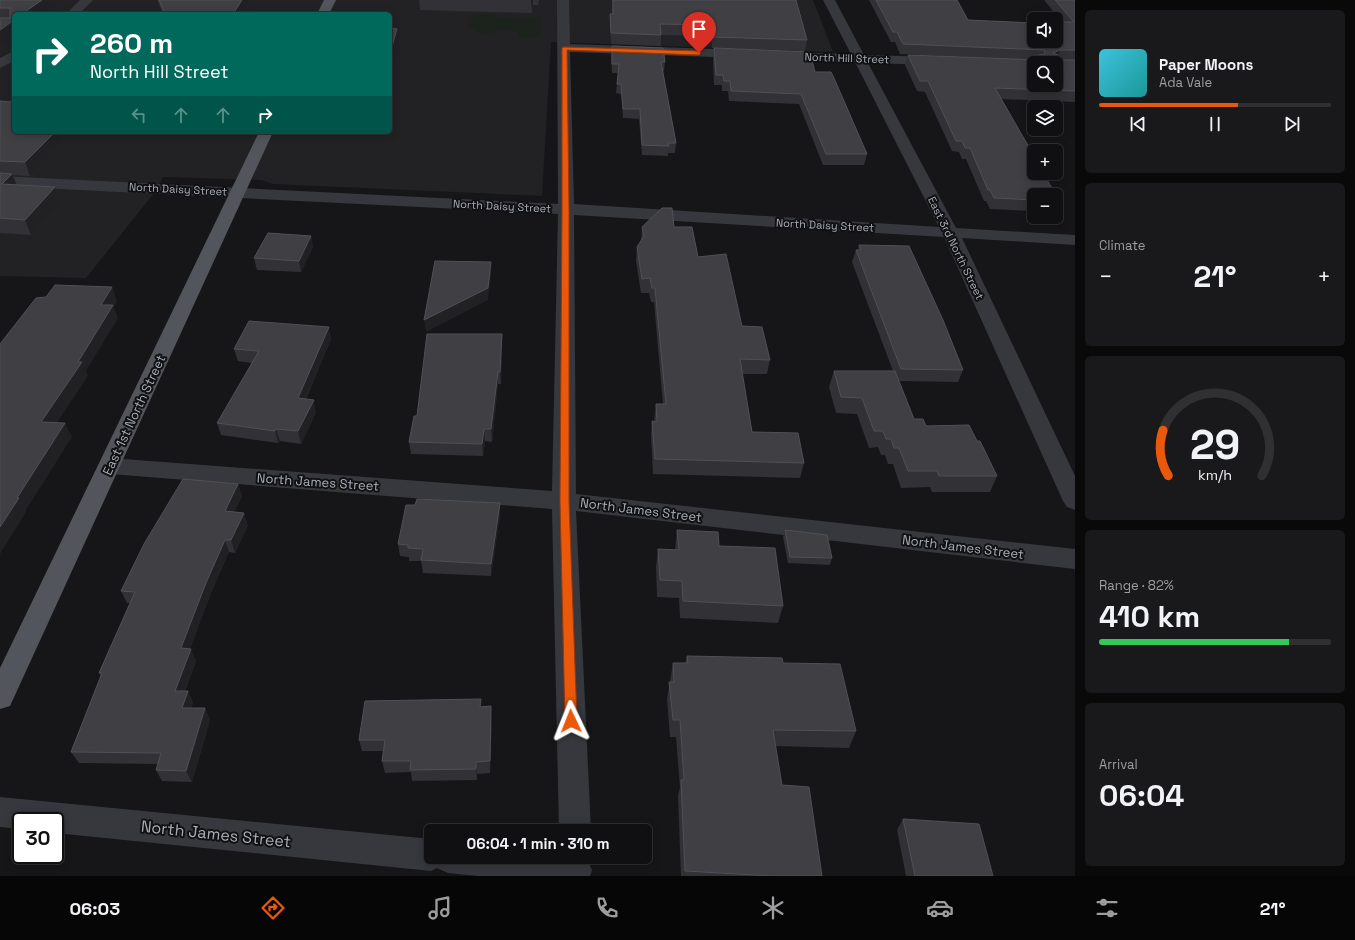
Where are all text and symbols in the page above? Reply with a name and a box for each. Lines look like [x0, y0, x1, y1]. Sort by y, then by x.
pin [682, 12, 716, 53]
map controls [1027, 12, 1063, 224]
button: sound [1027, 12, 1063, 48]
icon: arrive [688, 18, 710, 40]
text: 260 m [90, 25, 173, 61]
icon: right [24, 28, 76, 80]
street label: North Hill Street [804, 50, 890, 66]
text: Paper Moons [1159, 55, 1253, 74]
button: search [1027, 56, 1063, 92]
text: North Hill Street [90, 60, 228, 83]
text: Ada Vale [1159, 74, 1212, 91]
button: layers [1027, 100, 1063, 136]
icon: left [128, 104, 150, 126]
icon: ahead [170, 104, 192, 126]
icon: ahead [212, 104, 234, 126]
icon: right [254, 104, 276, 126]
icon: previous [1127, 113, 1149, 135]
icon: pause [1204, 113, 1226, 135]
icon: next [1281, 113, 1303, 135]
button: + [1027, 144, 1063, 180]
street label: North Daisy Street [129, 179, 227, 199]
button: − [1027, 188, 1063, 224]
street label: East 3rd North Street [925, 194, 987, 302]
street label: North Daisy Street [453, 196, 551, 216]
street label: North Daisy Street [776, 215, 874, 235]
text: Climate [1099, 237, 1145, 254]
text: 21° [1193, 257, 1237, 296]
text: − [1099, 262, 1113, 290]
text: + [1317, 262, 1331, 290]
street label: East 1st North Street [99, 352, 169, 478]
text: 29 [1190, 418, 1240, 471]
text: km/h [1198, 466, 1232, 484]
street label: North James Street [256, 469, 380, 495]
street label: North James Street [579, 494, 703, 526]
street label: North James Street [901, 531, 1025, 563]
text: Range · 82% [1099, 577, 1174, 594]
text: 410 km [1099, 597, 1200, 636]
position arrow [550, 700, 592, 742]
text: Arrival [1099, 756, 1138, 773]
text: 06:04 [1099, 776, 1184, 815]
speed limit sign: 30 [12, 812, 64, 864]
street label: North James Street [140, 816, 292, 852]
text: 06:04 · 1 min · 310 m [466, 834, 610, 853]
icon: directions [259, 894, 287, 922]
icon: music [426, 894, 454, 922]
icon: phone [593, 894, 621, 922]
icon: climate [759, 894, 787, 922]
icon: car [926, 894, 954, 922]
icon: filters [1093, 894, 1121, 922]
text: 06:03 [69, 897, 120, 920]
text: 21° [1260, 897, 1286, 920]

